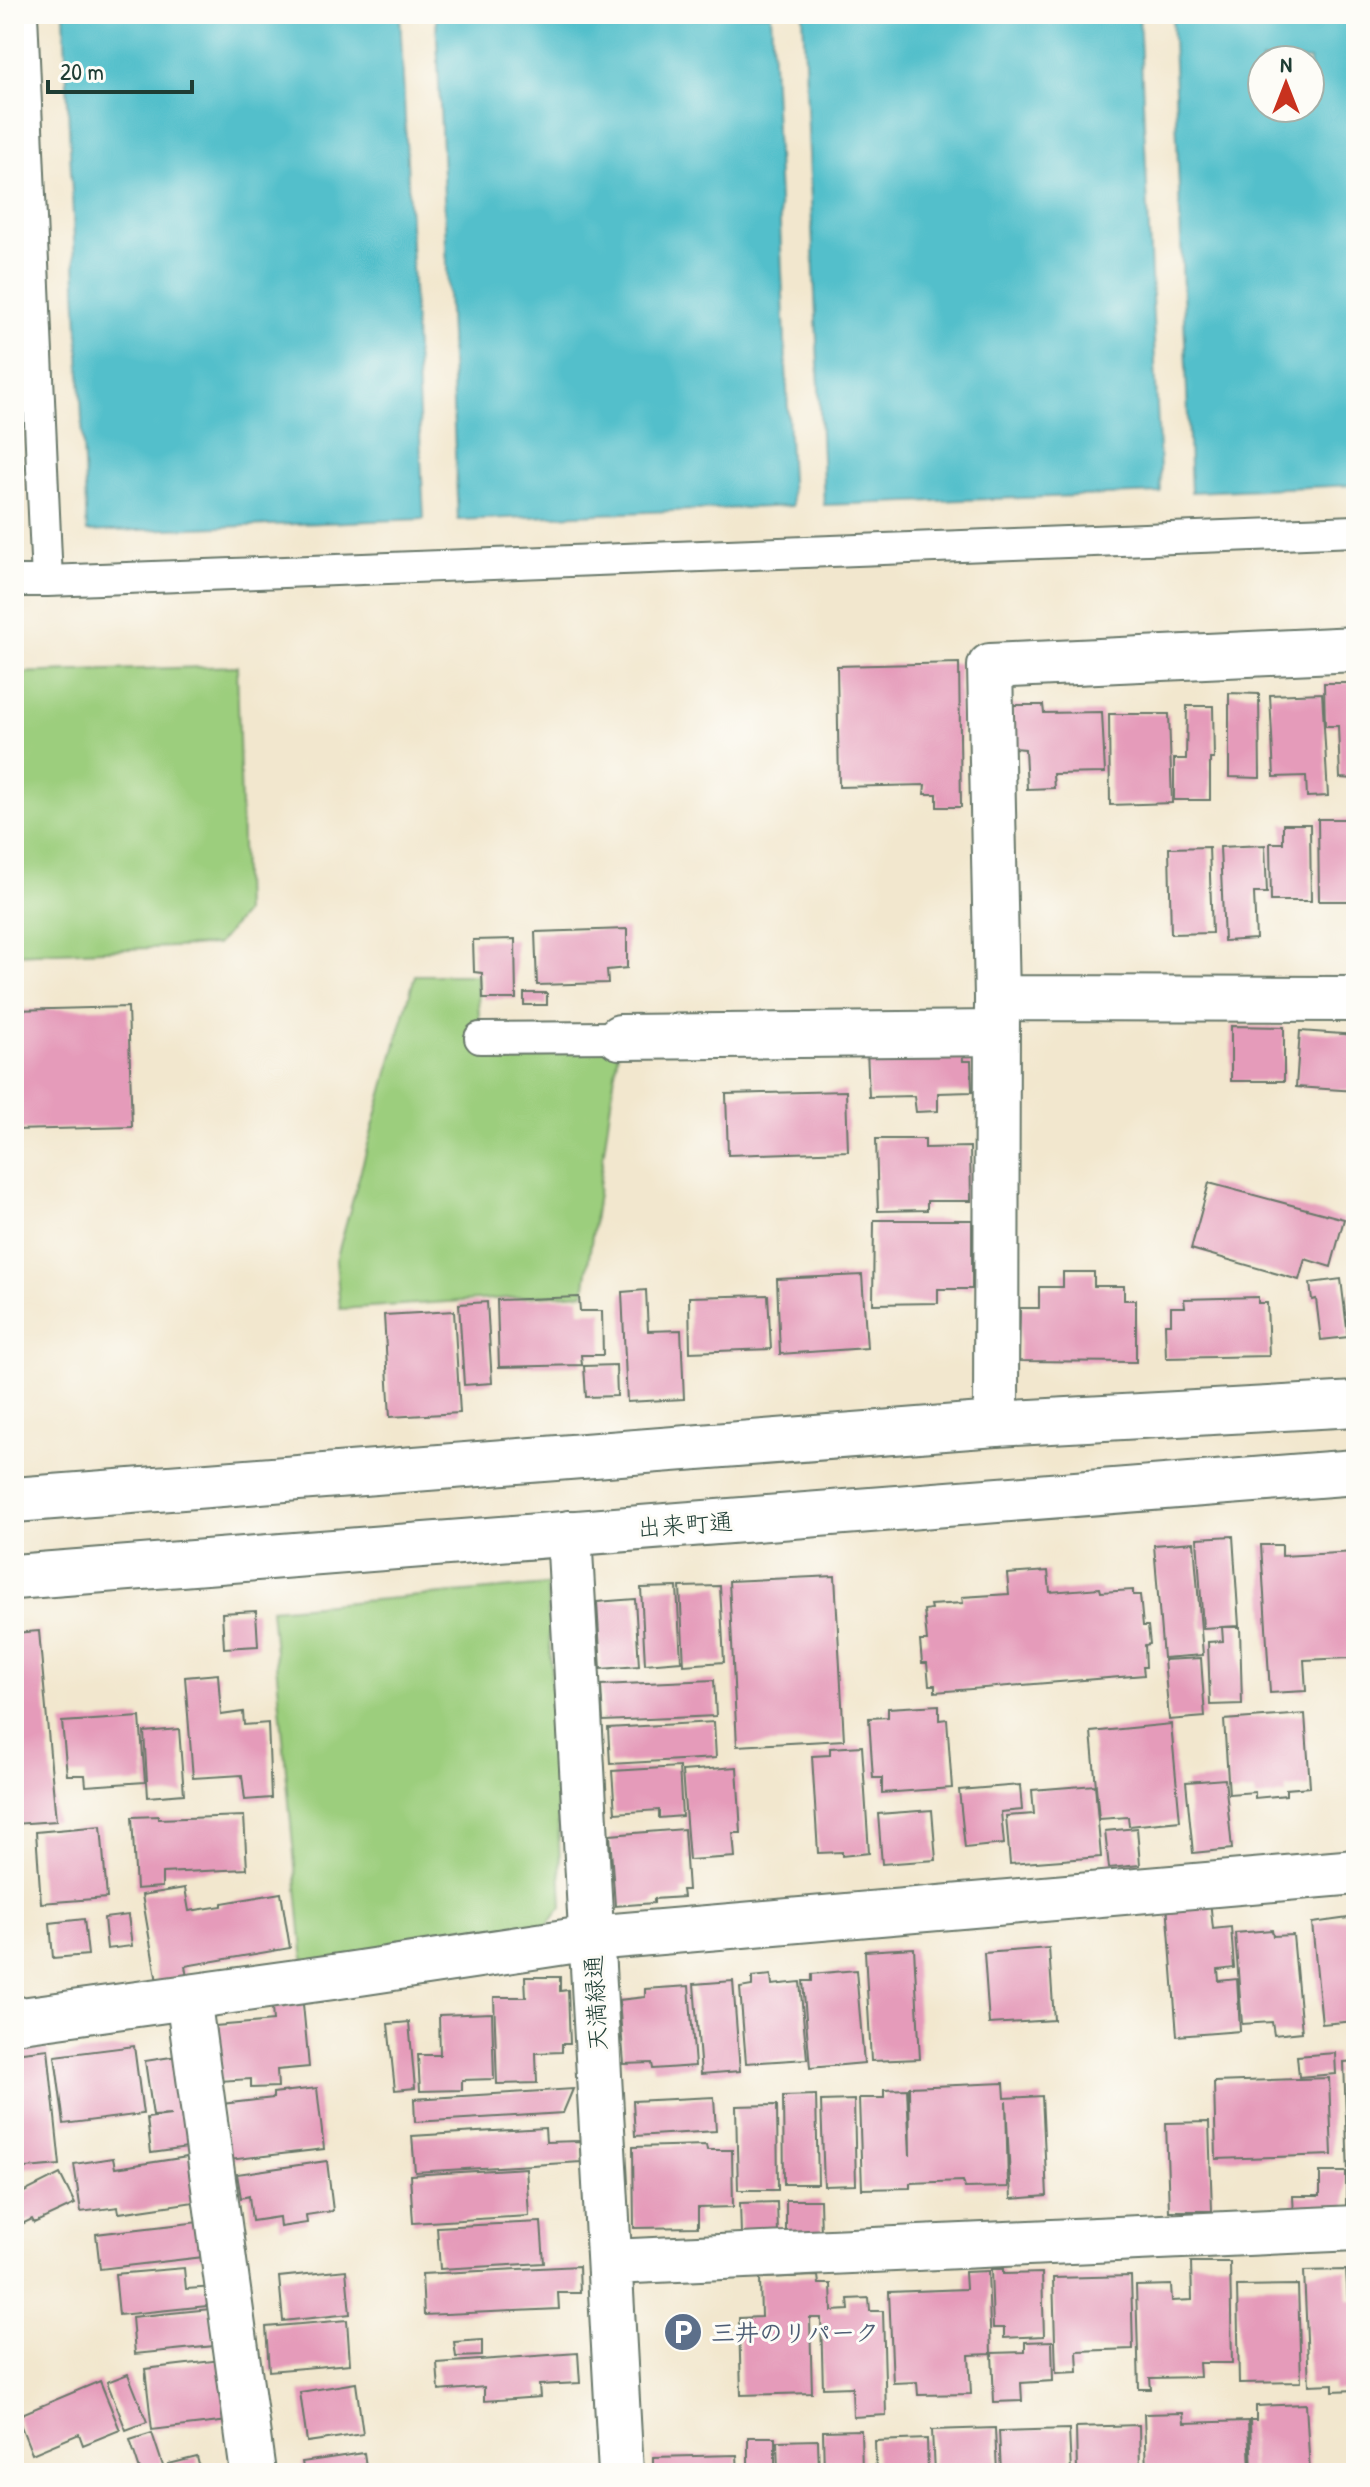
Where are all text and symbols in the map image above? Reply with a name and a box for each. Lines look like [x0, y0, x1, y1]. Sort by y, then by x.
scale bar [48, 44, 192, 94]
north arrow [1246, 44, 1326, 124]
text: N [1280, 49, 1292, 79]
text: 20 m [60, 55, 104, 87]
street label: 出来町通 [636, 1505, 734, 1543]
street label: 天満緑通 [577, 1954, 613, 2052]
parking icon: 三井のリパーク [662, 2311, 704, 2353]
place label: 三井のリパーク [711, 2316, 879, 2348]

